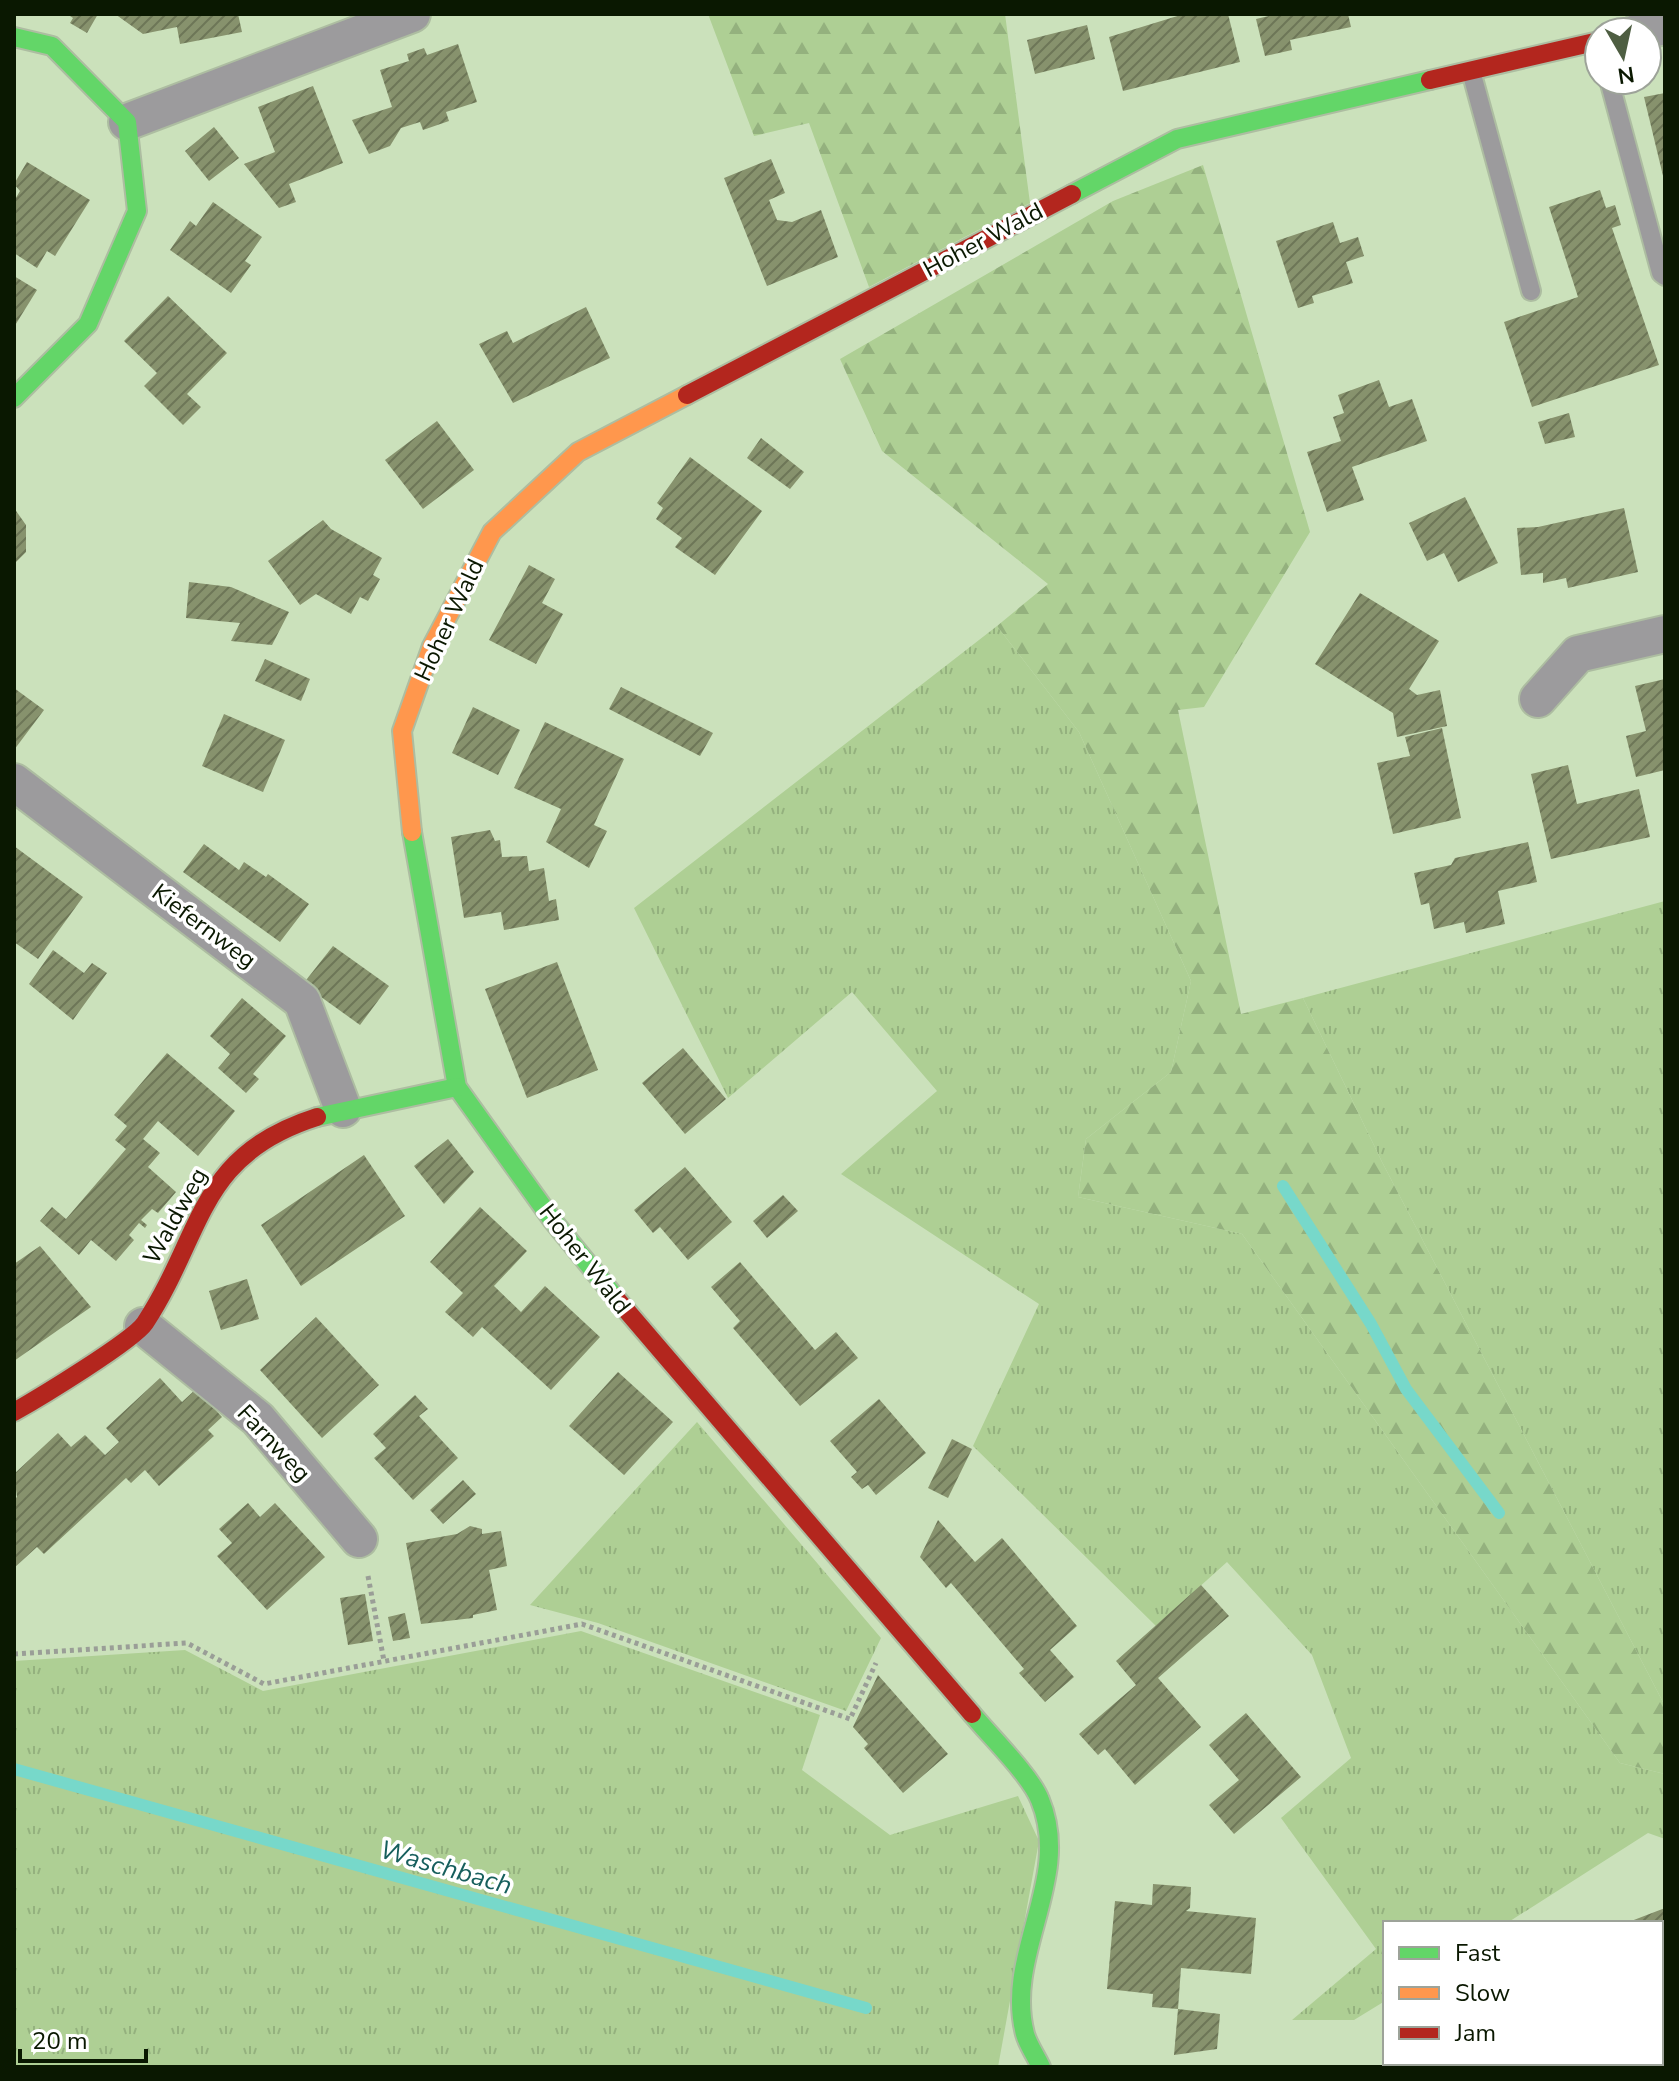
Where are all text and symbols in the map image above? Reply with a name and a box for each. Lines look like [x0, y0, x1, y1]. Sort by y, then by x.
north arrow [1583, 16, 1663, 96]
text: N [1615, 59, 1636, 91]
street label: Hoher Wald [917, 195, 1049, 285]
street label: Hoher Wald [407, 554, 491, 686]
street label: Kiefernweg [145, 876, 263, 976]
street label: Waldweg [135, 1162, 215, 1270]
street label: Hoher Wald [532, 1197, 638, 1321]
street label: Farnweg [230, 1398, 318, 1488]
water label: Waschbach [376, 1832, 516, 1903]
legend [1383, 1921, 1663, 2065]
text: Fast [1455, 1937, 1501, 1969]
text: Slow [1455, 1977, 1510, 2009]
scale bar [20, 2013, 146, 2063]
text: Jam [1454, 2017, 1496, 2049]
text: 20 m [32, 2025, 88, 2057]

